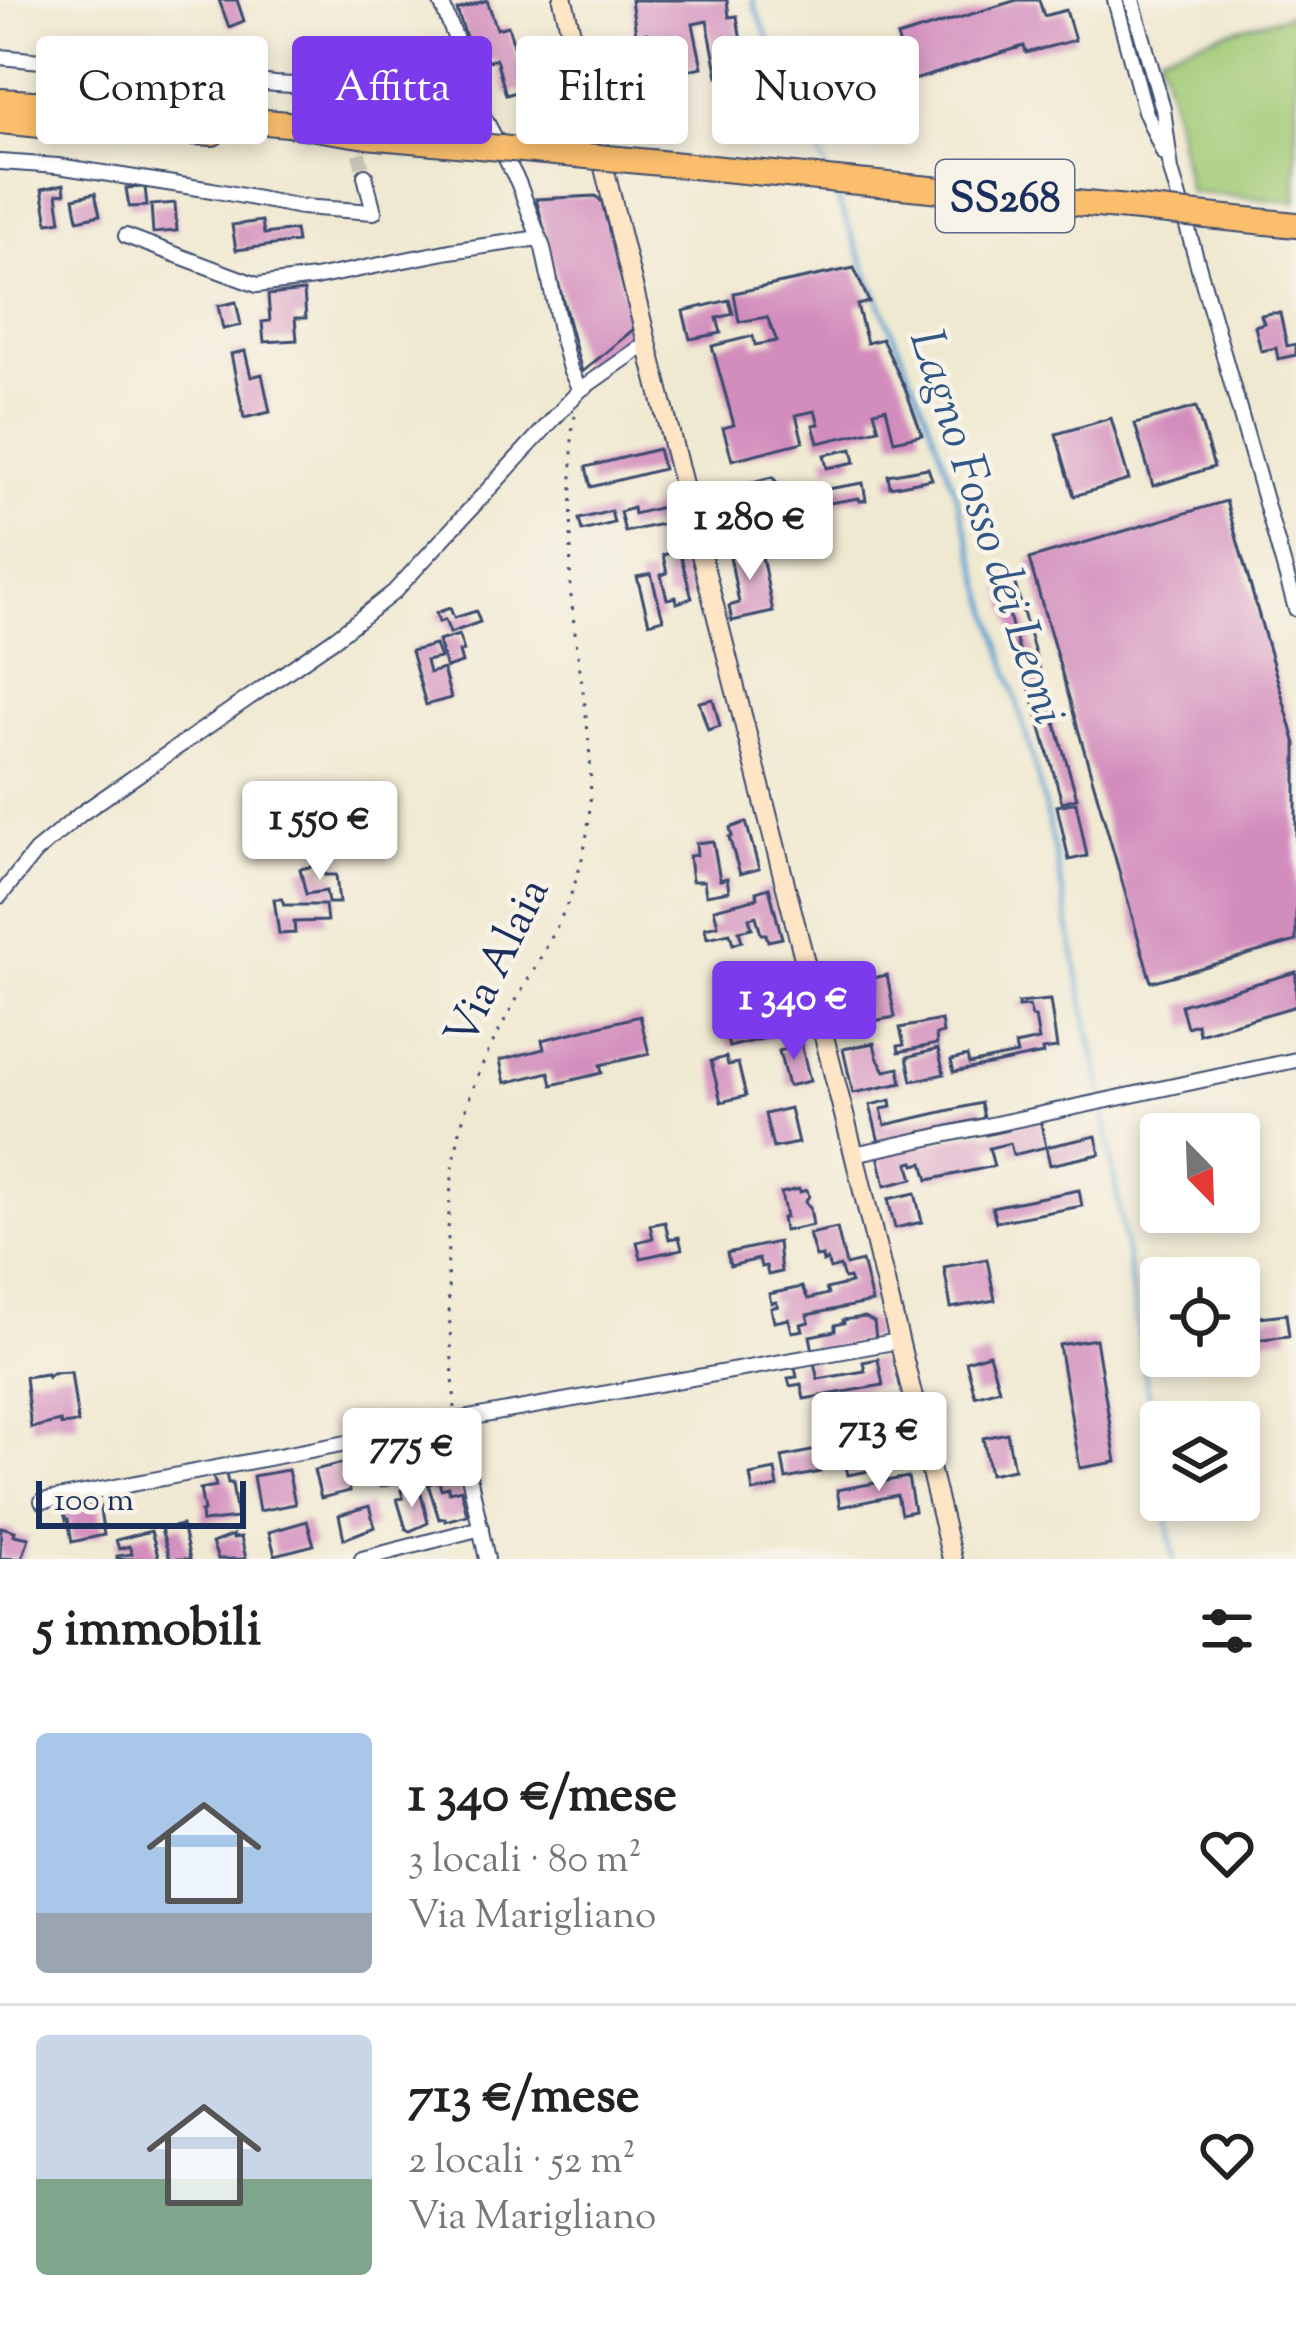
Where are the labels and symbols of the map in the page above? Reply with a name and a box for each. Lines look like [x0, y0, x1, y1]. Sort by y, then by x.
road number: SS268 [936, 160, 1074, 232]
water label: Lagno Fosso dei Leoni [888, 321, 1081, 734]
pin: 1 280 € [639, 481, 861, 583]
pin: 1 550 € [209, 781, 431, 883]
street label: Via Alaia [431, 868, 569, 1059]
pin: 1 340 € [683, 961, 905, 1063]
north arrow [1140, 1113, 1260, 1233]
pin: 713 € [795, 1392, 963, 1494]
pin: 775 € [328, 1408, 496, 1510]
scale bar [36, 1475, 246, 1528]

